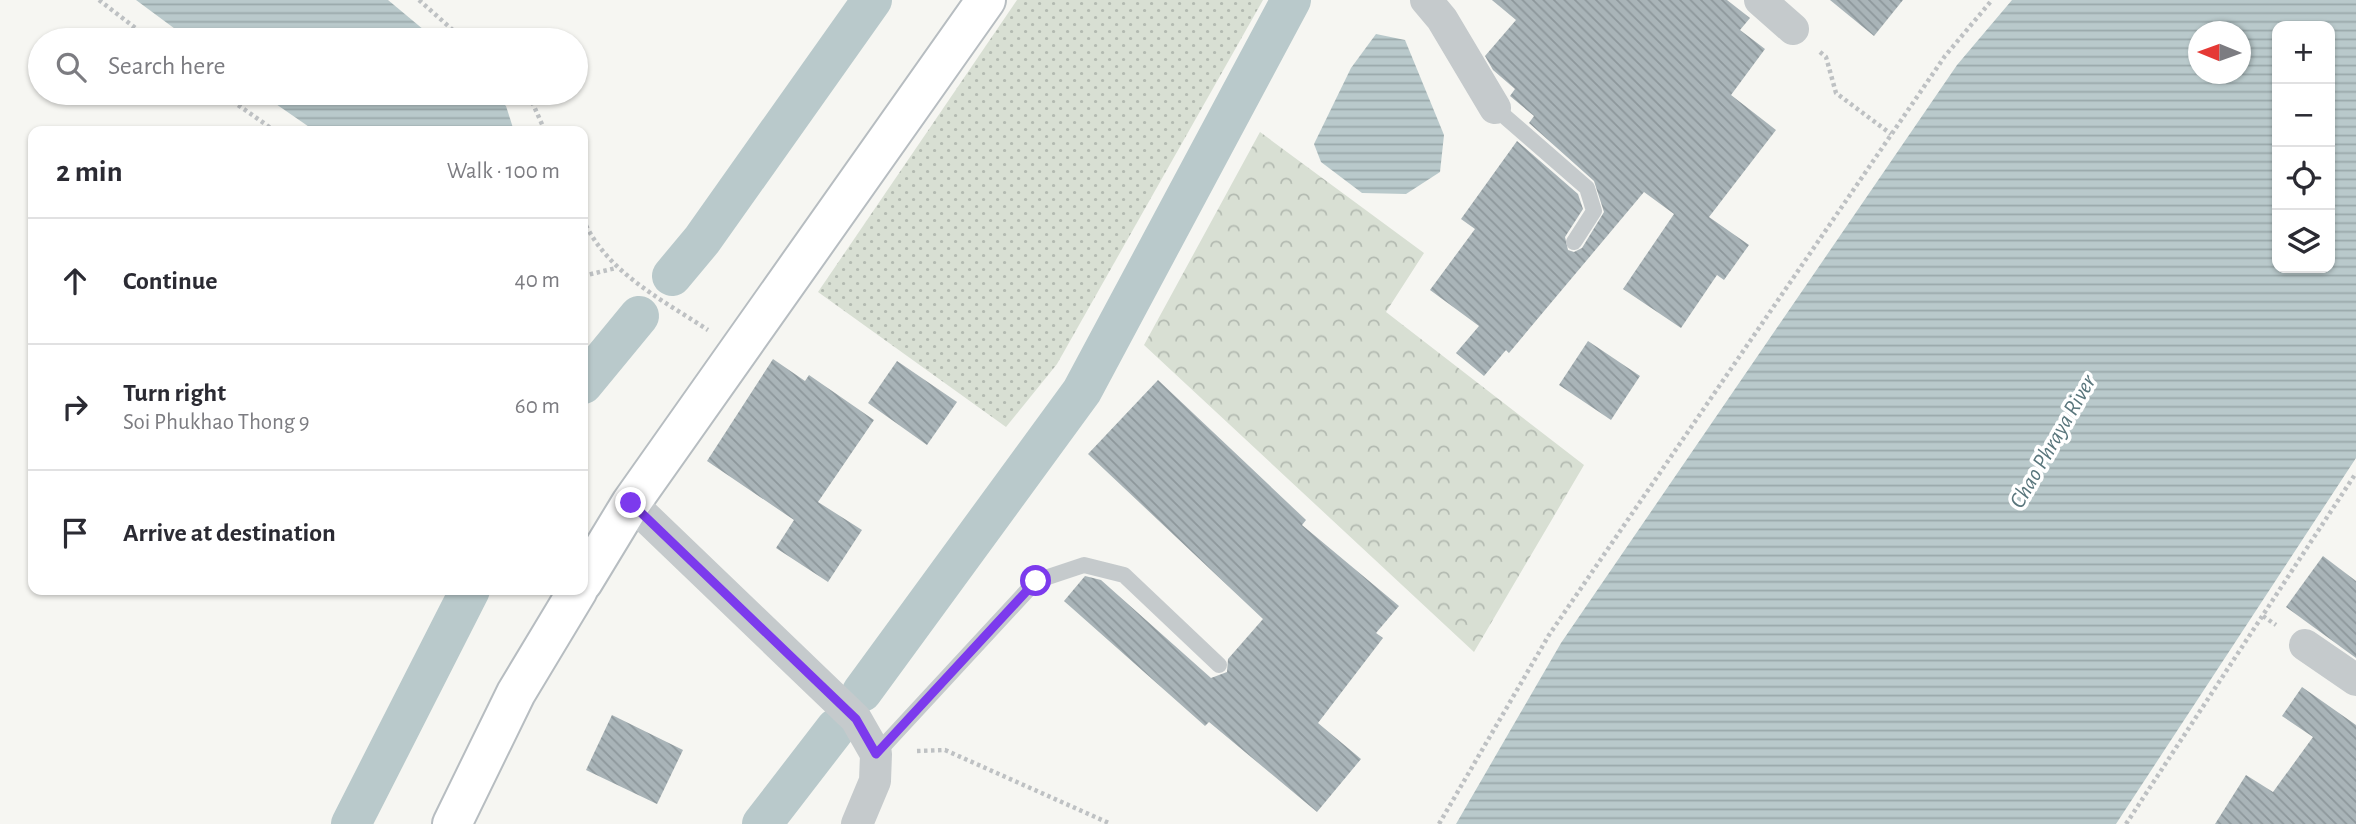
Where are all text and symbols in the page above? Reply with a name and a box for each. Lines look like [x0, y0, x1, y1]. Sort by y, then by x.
north arrow [2188, 21, 2251, 84]
map controls [2272, 21, 2335, 273]
button: + [2272, 21, 2335, 84]
search box [28, 28, 588, 105]
icon: search [52, 48, 90, 86]
text: Search here [108, 53, 226, 79]
button: − [2272, 84, 2335, 147]
button: locate [2272, 147, 2335, 210]
text: 2 min [56, 157, 123, 187]
text: Walk · 100 m [447, 160, 560, 183]
button: layers [2272, 210, 2335, 273]
icon: ahead [56, 262, 94, 300]
text: Continue [123, 268, 218, 294]
text: 40 m [515, 269, 560, 292]
water label: Chao Phraya River [2006, 371, 2101, 512]
text: Turn right [123, 380, 226, 406]
icon: right [56, 388, 94, 426]
text: 60 m [515, 395, 560, 418]
text: Soi Phukhao Thong 9 [123, 411, 310, 434]
route end [615, 487, 646, 518]
icon: arrive [56, 514, 94, 552]
text: Arrive at destination [123, 520, 336, 546]
route start [1020, 565, 1051, 596]

